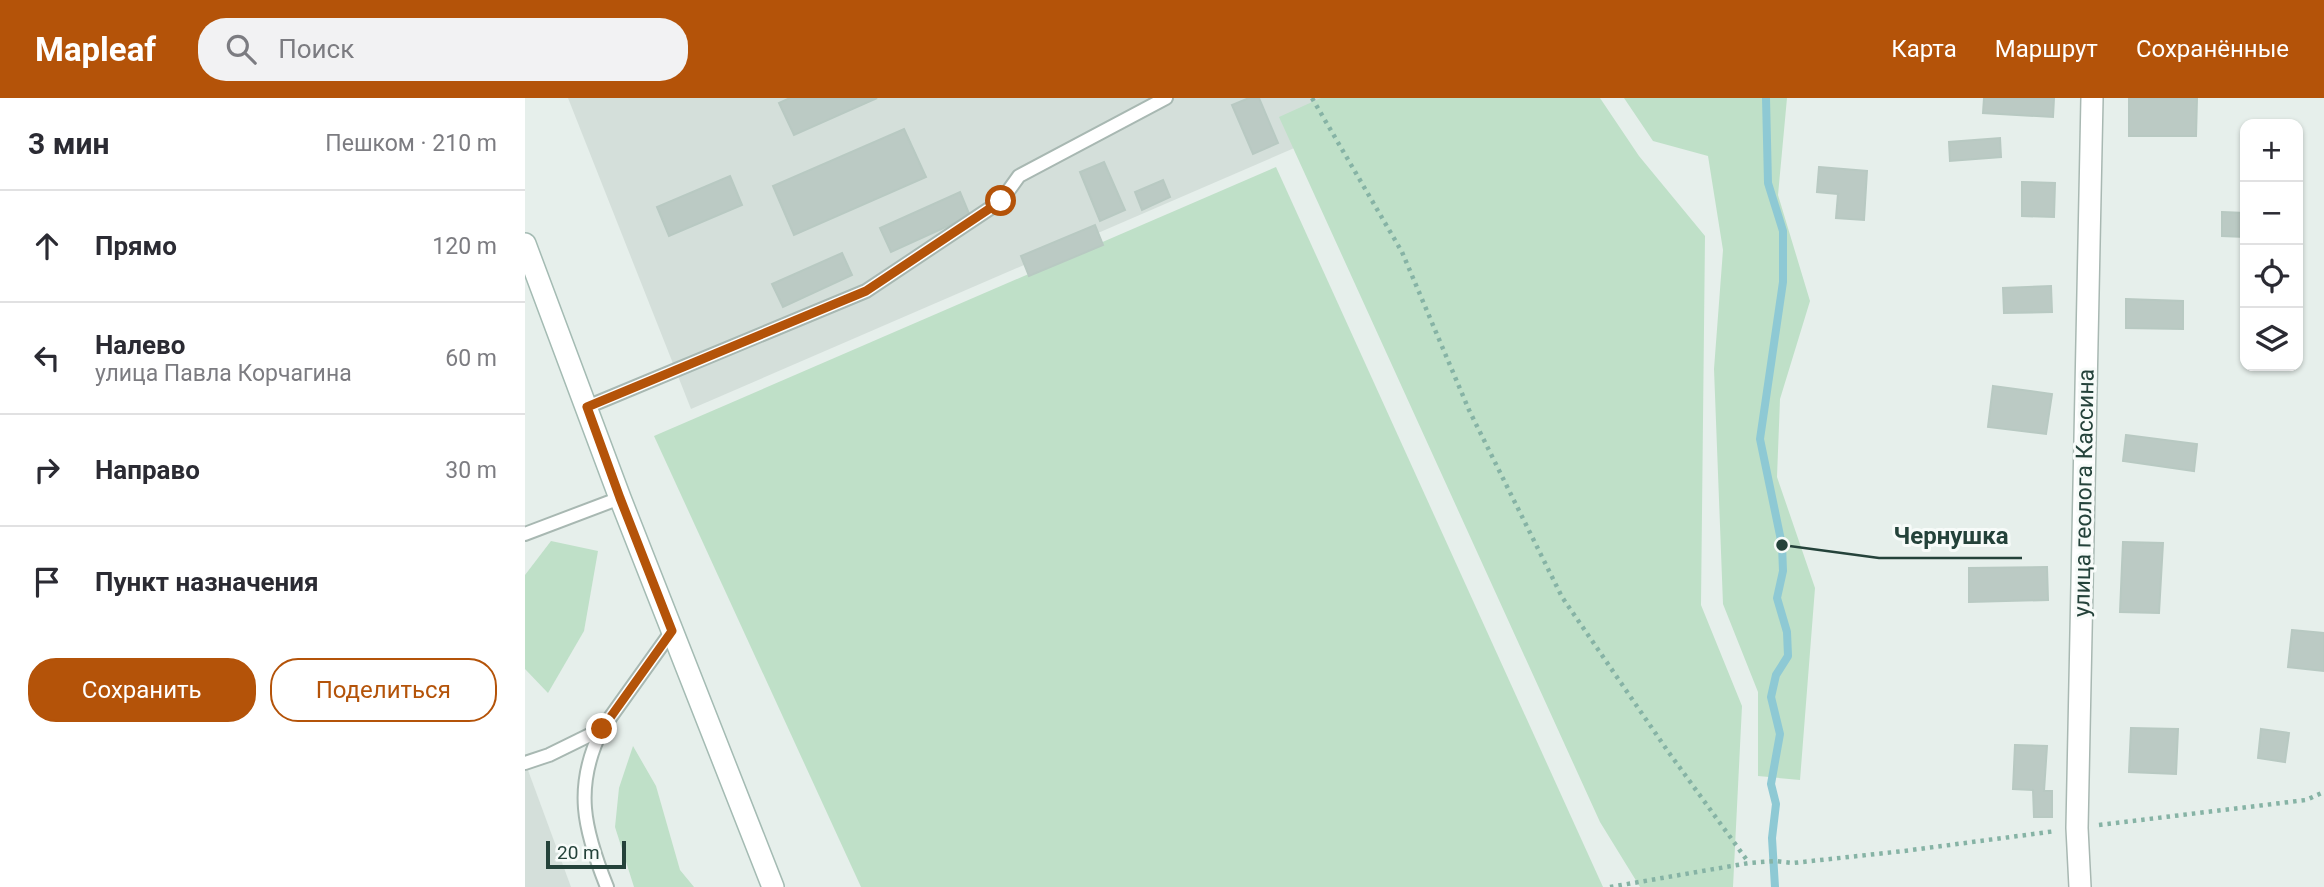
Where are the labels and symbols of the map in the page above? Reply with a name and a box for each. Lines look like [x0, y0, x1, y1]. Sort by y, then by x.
route start [985, 185, 1016, 216]
street label: улица геолога Кассина [2068, 369, 2100, 617]
callout: Чернушка [1879, 513, 2022, 558]
text: Чернушка [1894, 522, 2009, 550]
route end [586, 713, 617, 744]
scale bar [546, 838, 627, 870]

